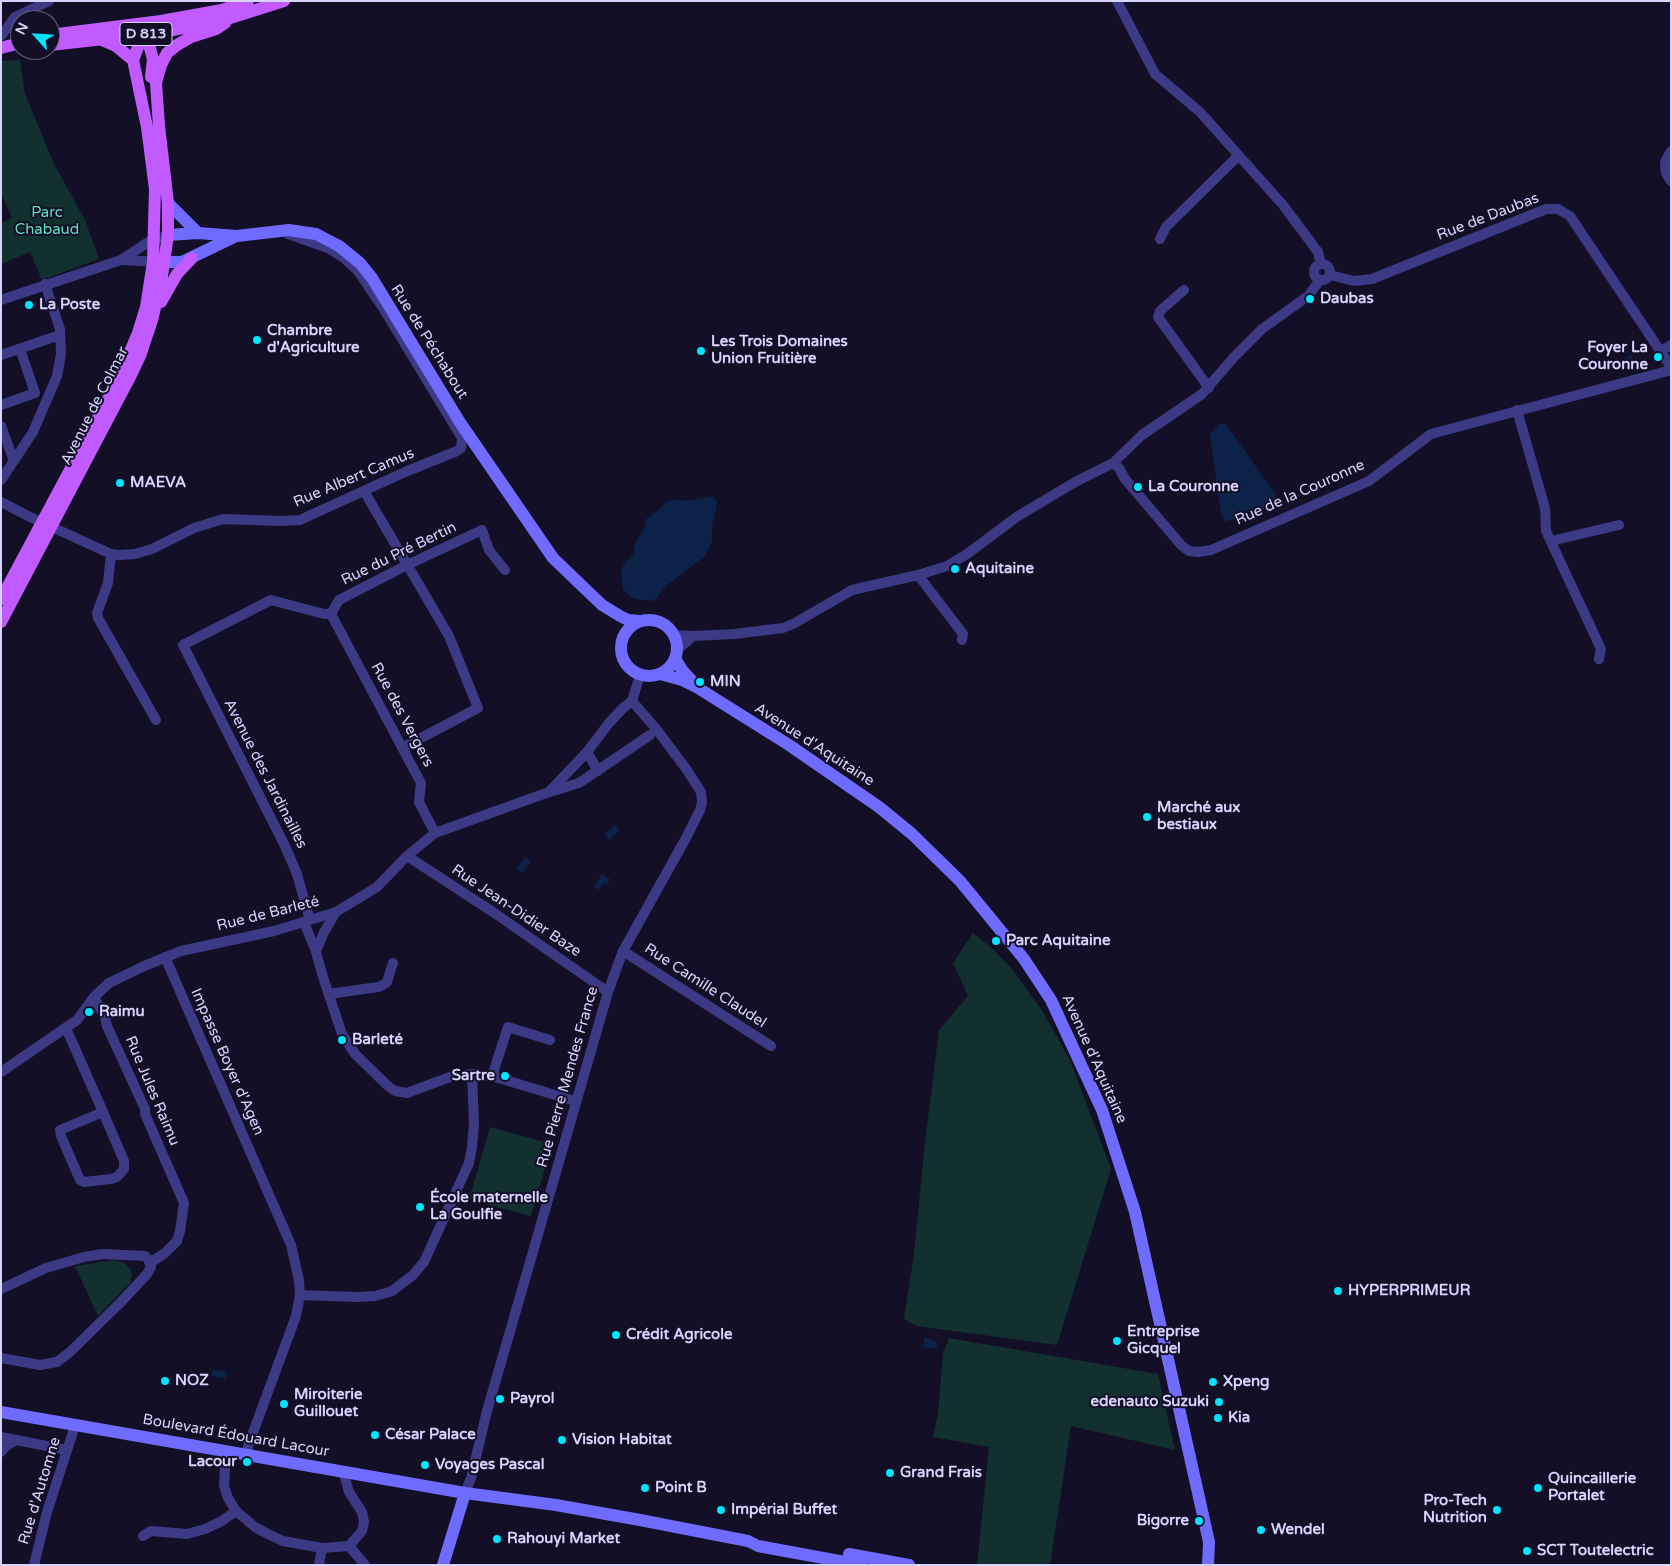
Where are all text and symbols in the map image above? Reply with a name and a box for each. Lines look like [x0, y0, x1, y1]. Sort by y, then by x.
north arrow [10, 10, 60, 60]
text: N [12, 20, 32, 37]
road number: D 813 [120, 22, 172, 46]
street label: Rue de Daubas [1434, 189, 1542, 245]
park label: Parc Chabaud [15, 204, 79, 239]
street label: Rue de Péchabout [387, 282, 471, 402]
place label: Daubas [1320, 290, 1374, 308]
marker: Daubas [1304, 293, 1316, 305]
place label: La Poste [39, 296, 100, 314]
marker: La Poste [23, 299, 35, 311]
place label: Chambre d'Agriculture [267, 322, 359, 357]
place label: Les Trois Domaines Union Fruitière [711, 333, 848, 368]
marker: Chambre d'Agriculture [251, 334, 263, 346]
place label: Foyer La Couronne [1578, 339, 1648, 374]
street label: Avenue de Colmar [57, 344, 133, 468]
marker: Les Trois Domaines Union Fruitière [695, 345, 707, 357]
marker: Foyer La Couronne [1652, 351, 1664, 363]
street label: Rue Albert Camus [291, 444, 417, 512]
street label: Rue de la Couronne [1232, 456, 1368, 530]
place label: MAEVA [130, 474, 186, 492]
marker: MAEVA [114, 477, 126, 489]
place label: La Couronne [1148, 478, 1239, 496]
marker: La Couronne [1132, 481, 1144, 493]
street label: Rue du Pré Bertin [339, 518, 459, 590]
place label: Aquitaine [965, 560, 1034, 578]
marker: Aquitaine [949, 563, 961, 575]
street label: Rue des Vergers [367, 660, 437, 770]
place label: MIN [710, 673, 741, 691]
marker: MIN [694, 676, 706, 688]
street label: Avenue des Jardinailles [219, 696, 311, 852]
street label: Avenue d'Aquitaine [751, 700, 877, 790]
place label: Marché aux bestiaux [1157, 799, 1240, 834]
marker: Marché aux bestiaux [1141, 811, 1153, 823]
street label: Rue Jean-Didier Baze [448, 861, 584, 961]
street label: Rue de Barleté [215, 893, 321, 935]
place label: Parc Aquitaine [1006, 932, 1110, 950]
marker: Parc Aquitaine [990, 935, 1002, 947]
street label: Rue Camille Claudel [641, 940, 769, 1032]
street label: Rue Pierre Mendes France [534, 984, 602, 1170]
street label: Impasse Boyer d'Agen [186, 986, 268, 1138]
street label: Avenue d'Aquitaine [1057, 992, 1131, 1126]
place label: Raimu [99, 1003, 145, 1021]
marker: Raimu [83, 1006, 95, 1018]
place label: Barleté [352, 1031, 403, 1049]
street label: Rue Jules Raimu [121, 1033, 183, 1149]
marker: Barleté [336, 1034, 348, 1046]
place label: Sartre [452, 1067, 495, 1085]
marker: Sartre [499, 1070, 511, 1082]
place label: École maternelle La Goulfie [430, 1189, 548, 1224]
marker: École maternelle La Goulfie [414, 1201, 426, 1213]
place label: HYPERPRIMEUR [1348, 1282, 1470, 1300]
marker: HYPERPRIMEUR [1332, 1285, 1344, 1297]
place label: Entreprise Gicquel [1127, 1323, 1200, 1358]
place label: Crédit Agricole [626, 1326, 732, 1344]
marker: Crédit Agricole [610, 1329, 622, 1341]
marker: Entreprise Gicquel [1111, 1335, 1123, 1347]
place label: NOZ [175, 1372, 209, 1390]
place label: Xpeng [1223, 1373, 1269, 1391]
marker: NOZ [159, 1375, 171, 1387]
marker: Xpeng [1207, 1376, 1219, 1388]
place label: Miroiterie Guillouet [294, 1386, 363, 1421]
place label: Payrol [510, 1390, 554, 1408]
marker: Payrol [494, 1393, 506, 1405]
place label: edenauto Suzuki [1091, 1393, 1209, 1411]
marker: edenauto Suzuki [1213, 1396, 1225, 1408]
marker: Miroiterie Guillouet [278, 1398, 290, 1410]
place label: Kia [1228, 1409, 1250, 1427]
street label: Boulevard Édouard Lacour [141, 1411, 331, 1461]
marker: Kia [1212, 1412, 1224, 1424]
place label: César Palace [385, 1426, 476, 1444]
marker: César Palace [369, 1429, 381, 1441]
place label: Vision Habitat [572, 1431, 672, 1449]
marker: Vision Habitat [556, 1434, 568, 1446]
street label: Rue d'Automne [15, 1435, 65, 1547]
place label: Lacour [188, 1453, 237, 1471]
marker: Lacour [241, 1456, 253, 1468]
place label: Voyages Pascal [435, 1456, 545, 1474]
marker: Voyages Pascal [419, 1459, 431, 1471]
place label: Grand Frais [900, 1464, 982, 1482]
marker: Grand Frais [884, 1467, 896, 1479]
place label: Quincaillerie Portalet [1548, 1470, 1636, 1505]
place label: Point B [655, 1479, 707, 1497]
marker: Point B [639, 1482, 651, 1494]
marker: Quincaillerie Portalet [1532, 1482, 1544, 1494]
place label: Pro-Tech Nutrition [1423, 1492, 1487, 1527]
place label: Impérial Buffet [731, 1501, 837, 1519]
marker: Impérial Buffet [715, 1504, 727, 1516]
marker: Pro-Tech Nutrition [1491, 1504, 1503, 1516]
place label: Bigorre [1137, 1512, 1189, 1530]
marker: Bigorre [1193, 1515, 1205, 1527]
place label: Wendel [1271, 1521, 1325, 1539]
marker: Wendel [1255, 1524, 1267, 1536]
place label: Rahouyi Market [507, 1530, 620, 1548]
marker: Rahouyi Market [491, 1533, 503, 1545]
place label: SCT Toutelectric [1537, 1542, 1654, 1560]
marker: SCT Toutelectric [1521, 1545, 1533, 1557]

